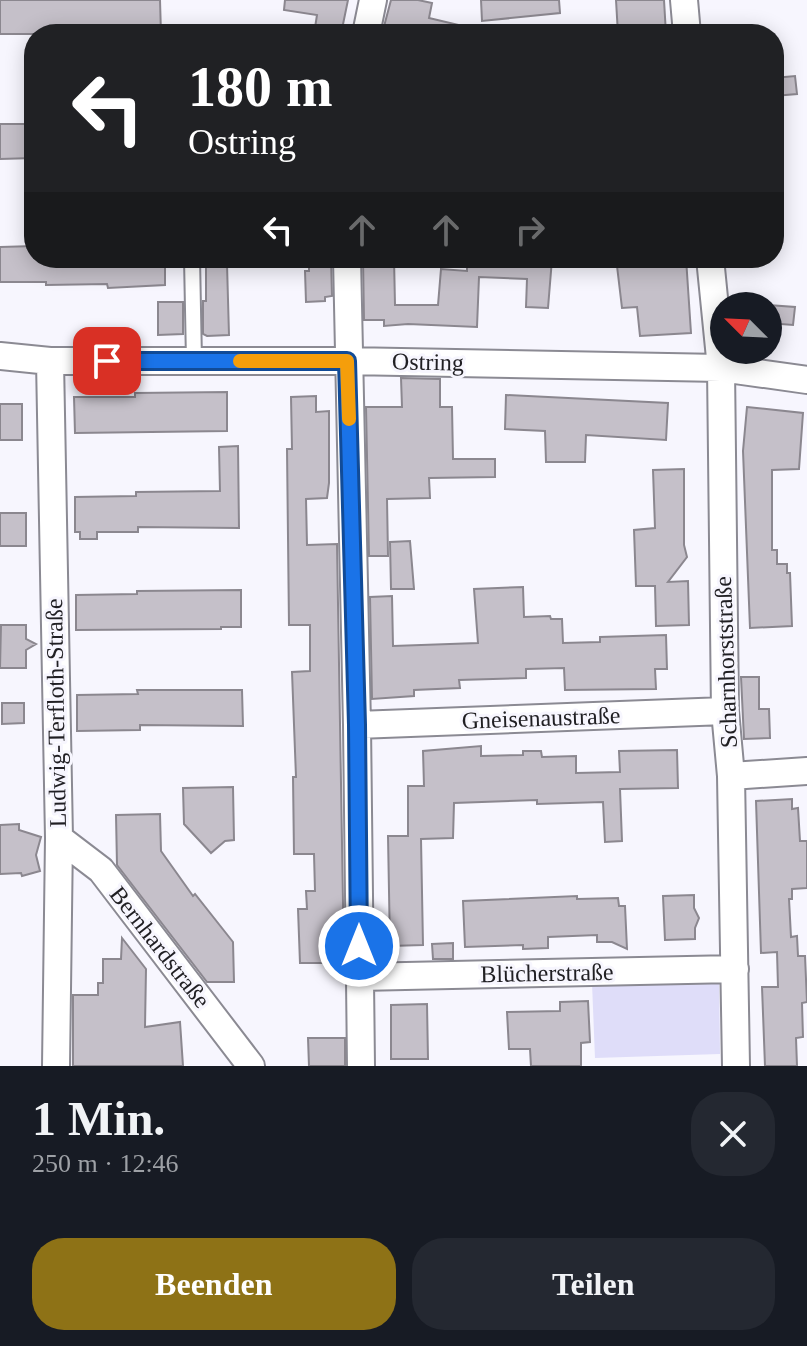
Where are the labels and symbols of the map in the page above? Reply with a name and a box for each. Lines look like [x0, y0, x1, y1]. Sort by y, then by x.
north arrow [710, 292, 782, 364]
pin [73, 327, 141, 395]
street label: Ostring [392, 348, 464, 376]
street label: Scharnhorststraße [710, 576, 742, 748]
street label: Ludwig-Terfloth-Straße [41, 598, 71, 828]
street label: Gneisenaustraße [461, 702, 621, 734]
street label: Bernhardstraße [105, 881, 215, 1013]
position arrow [317, 904, 401, 988]
street label: Blücherstraße [480, 959, 614, 987]

